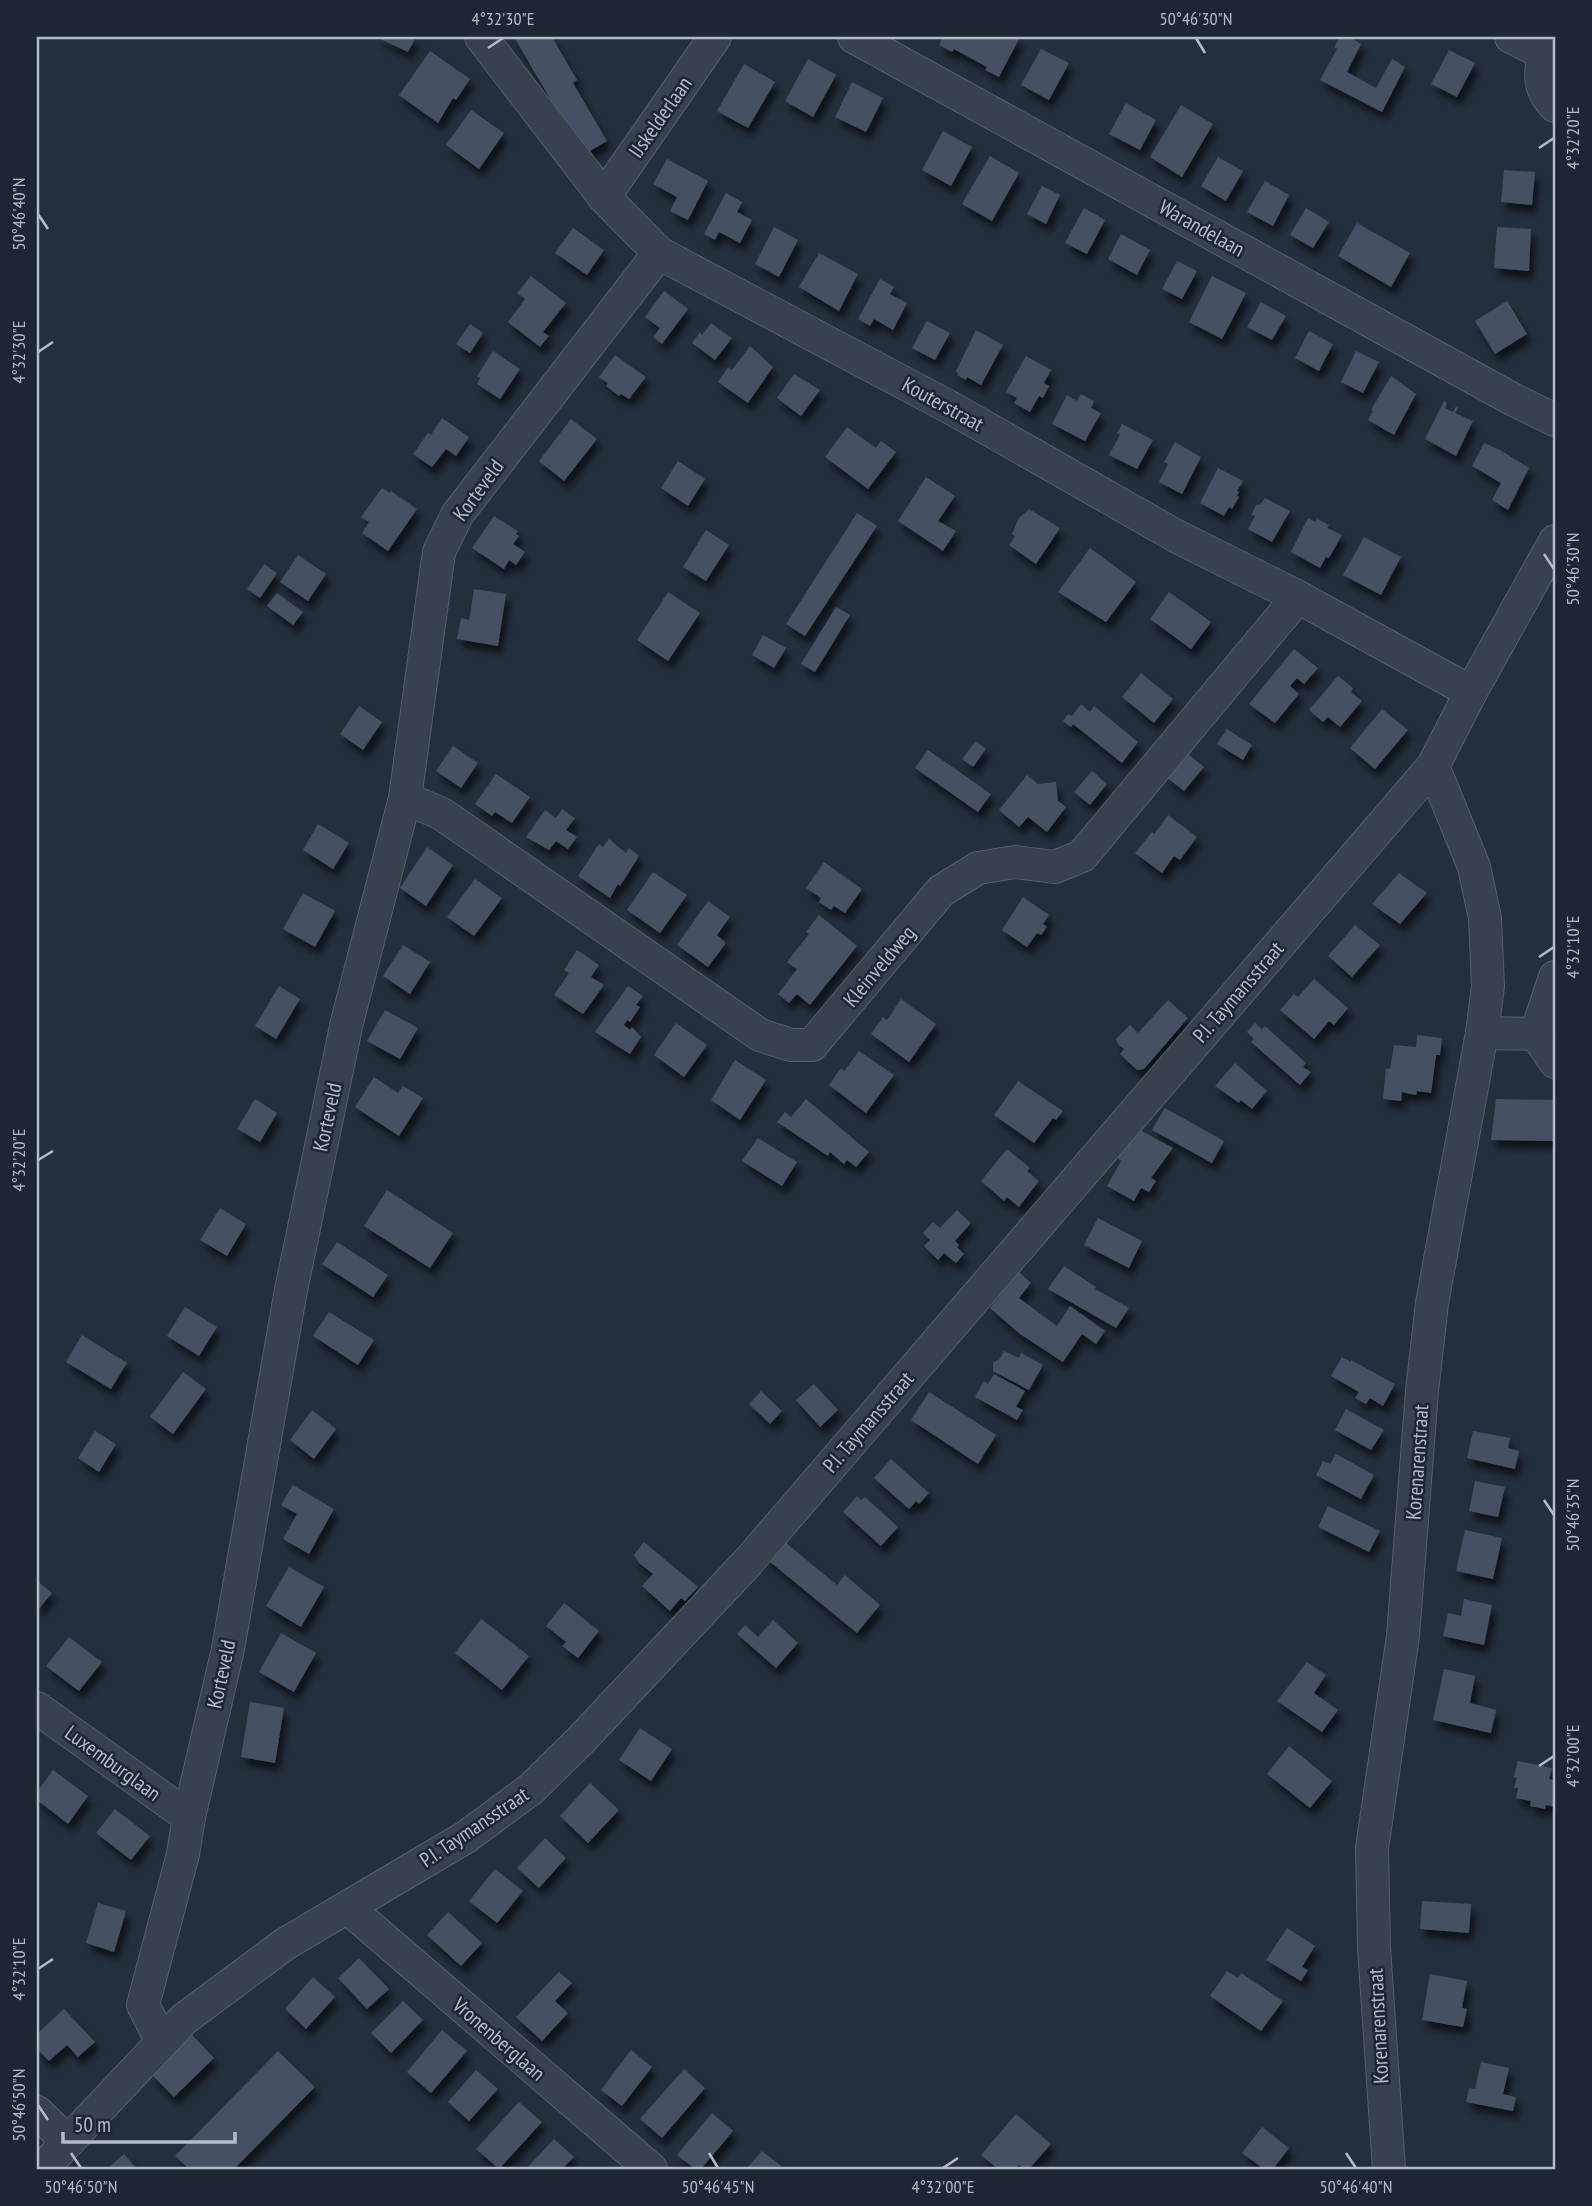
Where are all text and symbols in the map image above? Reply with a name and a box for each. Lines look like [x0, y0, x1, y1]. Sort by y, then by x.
text: 4°32'30"E [472, 7, 534, 30]
text: 50°46'30"N [1160, 7, 1232, 30]
street label: IJskelderlaan [622, 71, 698, 163]
text: 4°32'20"E [1561, 107, 1584, 169]
text: 50°46'40"N [7, 178, 30, 250]
street label: Warandelaan [1154, 193, 1250, 263]
text: 4°32'30"E [7, 321, 30, 383]
street label: Kouterstraat [898, 371, 989, 437]
street label: Korteveld [447, 454, 509, 526]
text: 50°46'30"N [1561, 533, 1584, 605]
text: 4°32'10"E [1561, 916, 1584, 978]
street label: Kleinveldweg [837, 920, 921, 1012]
street label: P.I. Taymansstraat [1187, 936, 1290, 1048]
street label: Korteveld [307, 1080, 347, 1154]
text: 4°32'20"E [7, 1129, 30, 1191]
street label: P.I. Taymansstraat [817, 1366, 920, 1478]
street label: Korenarenstraat [1400, 1403, 1435, 1521]
text: 50°46'35"N [1561, 1479, 1584, 1551]
street label: Korteveld [201, 1637, 241, 1711]
street label: Luxemburglaan [60, 1719, 166, 1807]
text: 4°32'00"E [1561, 1725, 1584, 1787]
street label: P.I. Taymansstraat [414, 1781, 534, 1873]
text: 4°32'10"E [7, 1938, 30, 2000]
street label: Korenarenstraat [1361, 1967, 1395, 2084]
street label: Vronenberglaan [446, 1991, 551, 2087]
text: 50°46'50"N [7, 2069, 30, 2141]
scale bar [63, 2101, 234, 2145]
text: 50 m [74, 2111, 111, 2138]
text: 50°46'50"N [45, 2175, 117, 2198]
text: 50°46'45"N [682, 2175, 754, 2198]
text: 4°32'00"E [912, 2175, 974, 2198]
text: 50°46'40"N [1320, 2175, 1392, 2198]

